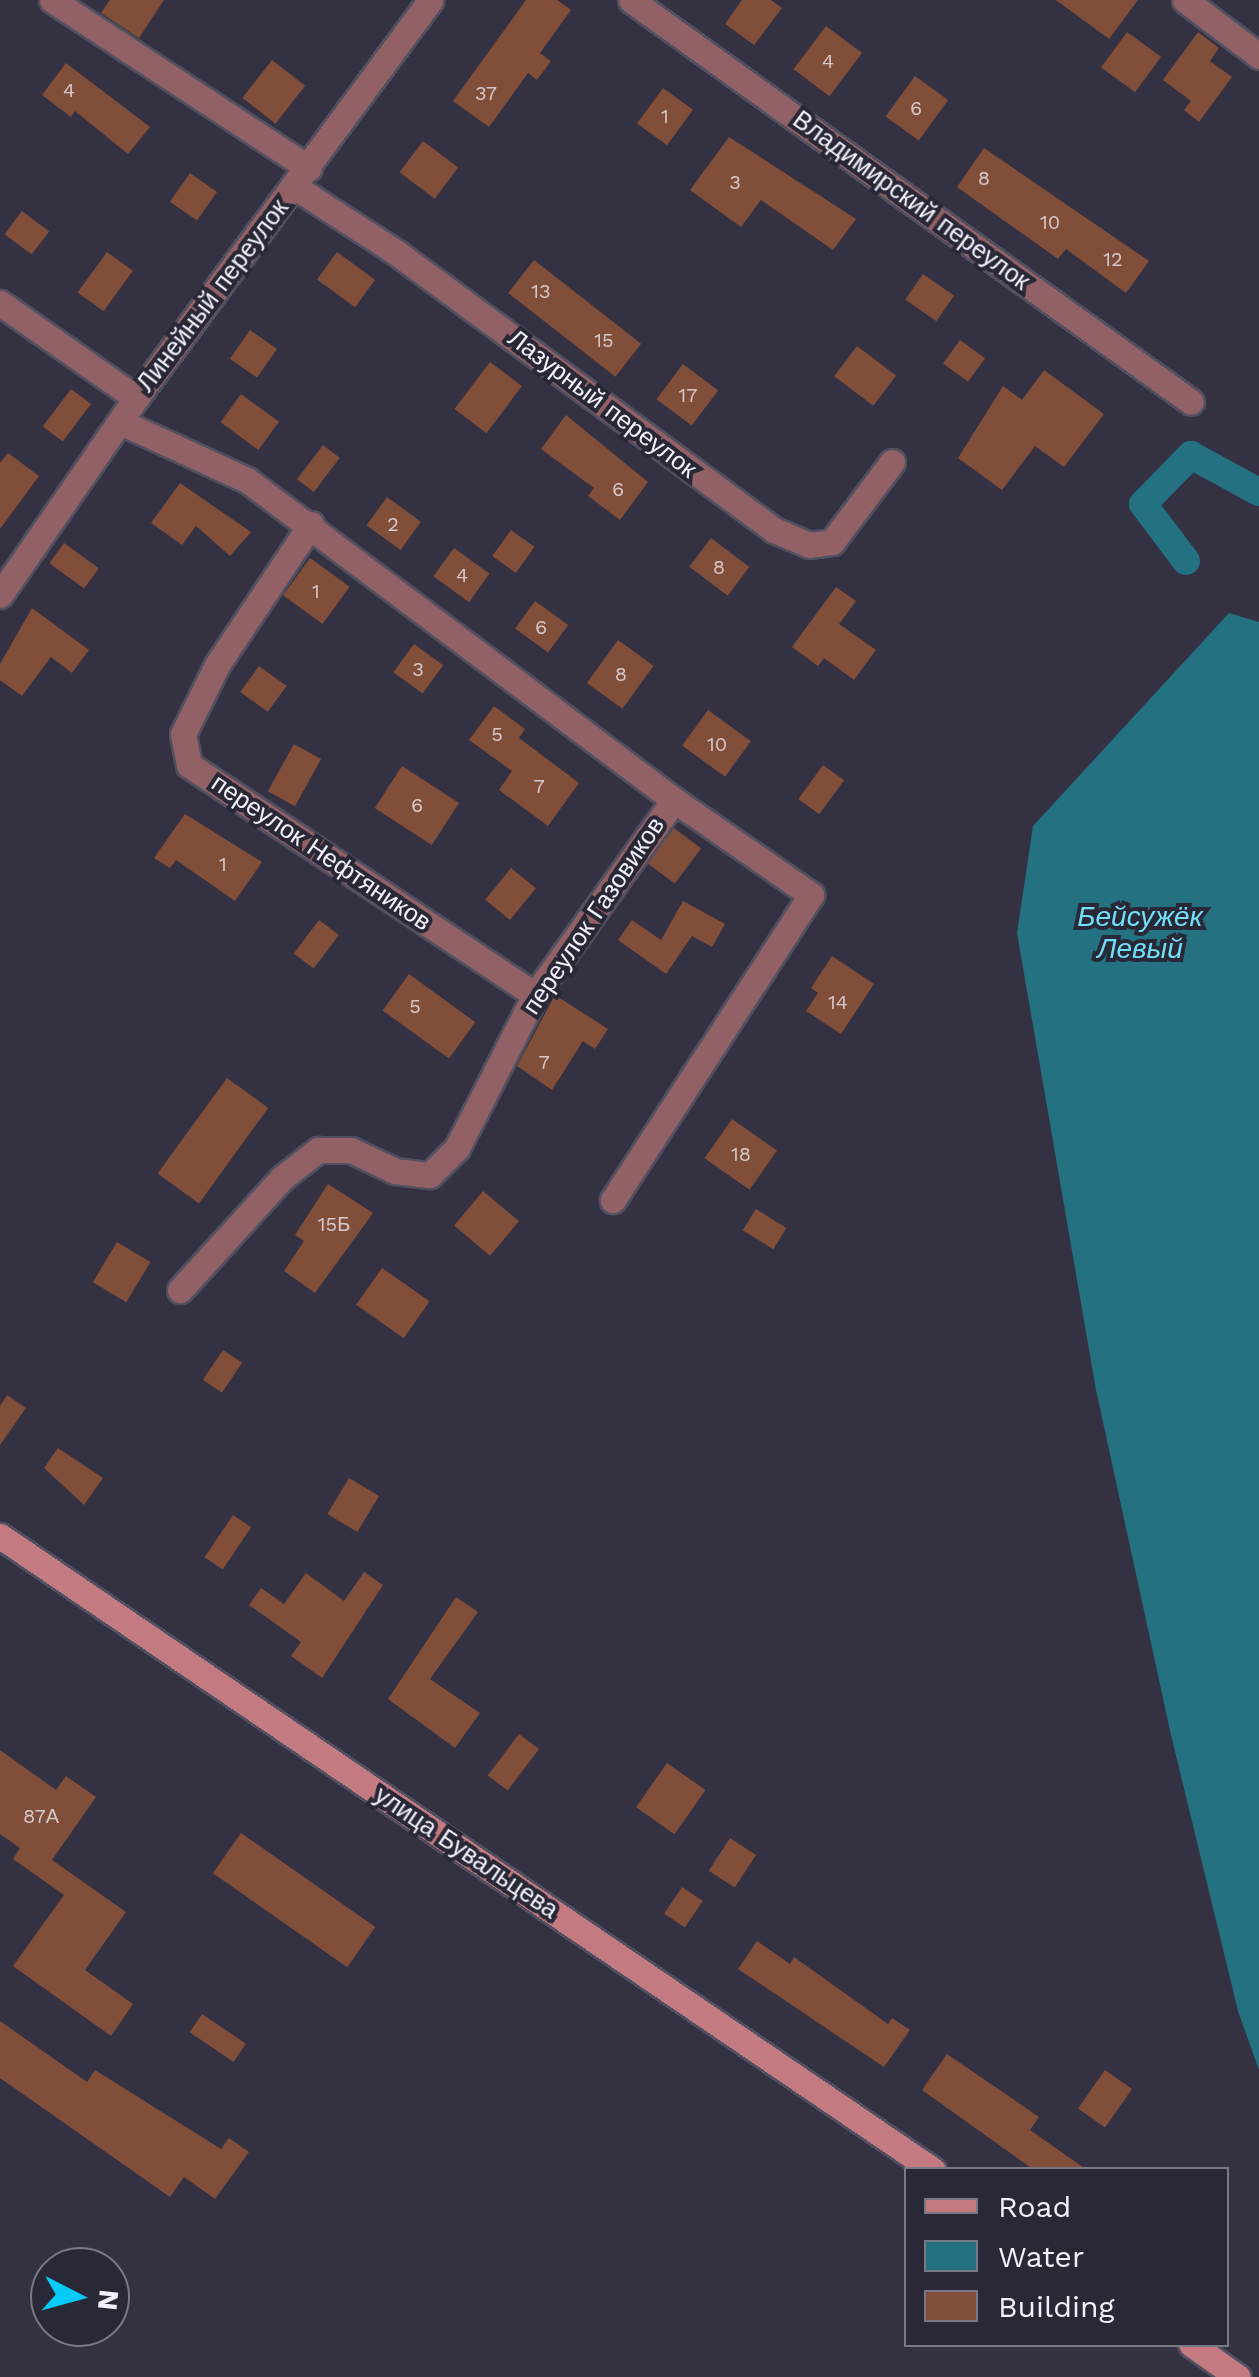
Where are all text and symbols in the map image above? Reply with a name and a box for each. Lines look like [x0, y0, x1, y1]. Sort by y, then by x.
house number: 4 [822, 49, 834, 73]
house number: 4 [63, 78, 75, 102]
house number: 37 [475, 81, 497, 105]
house number: 6 [910, 96, 922, 120]
house number: 1 [661, 104, 669, 128]
street label: Владимирский переулок [787, 105, 1035, 297]
house number: 8 [978, 166, 990, 190]
house number: 3 [729, 170, 741, 194]
street label: Линейный переулок [131, 194, 295, 398]
house number: 10 [1040, 210, 1060, 234]
house number: 12 [1103, 247, 1123, 271]
house number: 13 [531, 279, 551, 303]
street label: Лазурный переулок [502, 323, 702, 485]
house number: 15 [594, 328, 614, 352]
house number: 17 [678, 383, 698, 407]
house number: 6 [612, 477, 624, 501]
house number: 2 [387, 512, 399, 536]
house number: 8 [713, 555, 725, 579]
house number: 4 [456, 563, 468, 587]
house number: 1 [312, 579, 320, 603]
house number: 6 [535, 615, 547, 639]
house number: 3 [412, 657, 424, 681]
house number: 8 [615, 662, 627, 686]
house number: 5 [491, 722, 503, 746]
house number: 10 [707, 732, 727, 756]
street label: переулок Нефтяников [206, 768, 436, 938]
house number: 7 [533, 774, 545, 798]
house number: 6 [411, 793, 423, 817]
street label: переулок Газовиков [517, 812, 671, 1020]
house number: 1 [219, 852, 227, 876]
water label: Бейсужёк Левый [1077, 900, 1203, 966]
house number: 14 [828, 990, 848, 1014]
house number: 5 [409, 994, 421, 1018]
house number: 7 [538, 1050, 550, 1074]
house number: 18 [731, 1142, 751, 1166]
house number: 15Б [318, 1212, 350, 1236]
street label: улица Бувальцева [369, 1780, 563, 1926]
house number: 87А [23, 1804, 59, 1828]
legend [904, 2167, 1229, 2347]
text: Road [998, 2189, 1071, 2224]
text: Water [998, 2239, 1084, 2274]
north arrow [30, 2247, 130, 2347]
text: N [91, 2288, 126, 2312]
text: Building [998, 2289, 1115, 2324]

